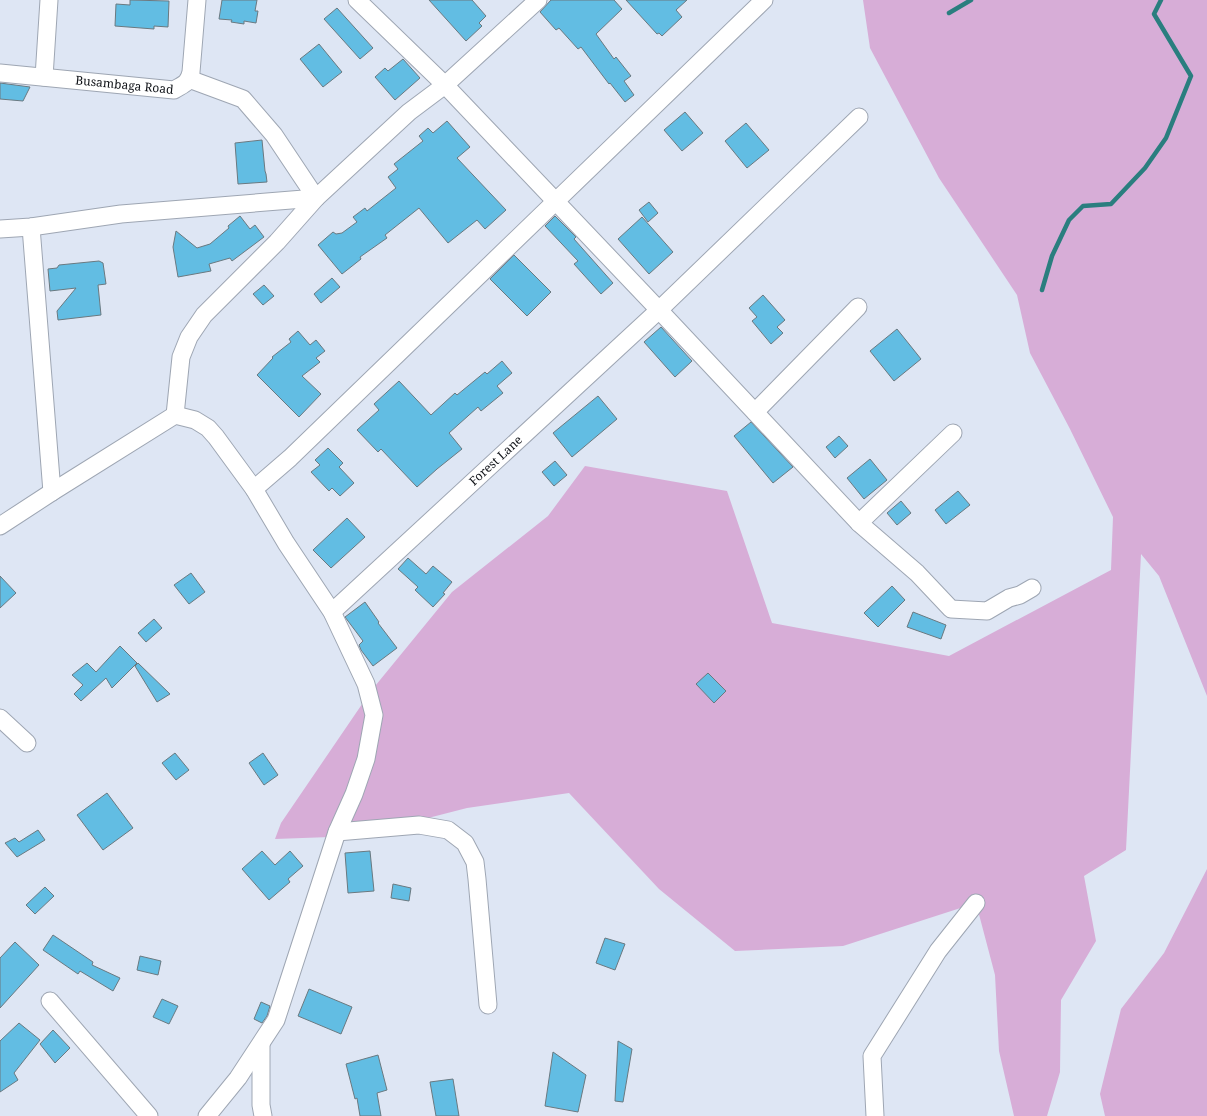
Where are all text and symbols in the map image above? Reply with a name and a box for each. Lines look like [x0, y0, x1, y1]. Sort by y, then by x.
street label: Busambaga Road [75, 71, 175, 98]
street label: Forest Lane [465, 431, 526, 489]

